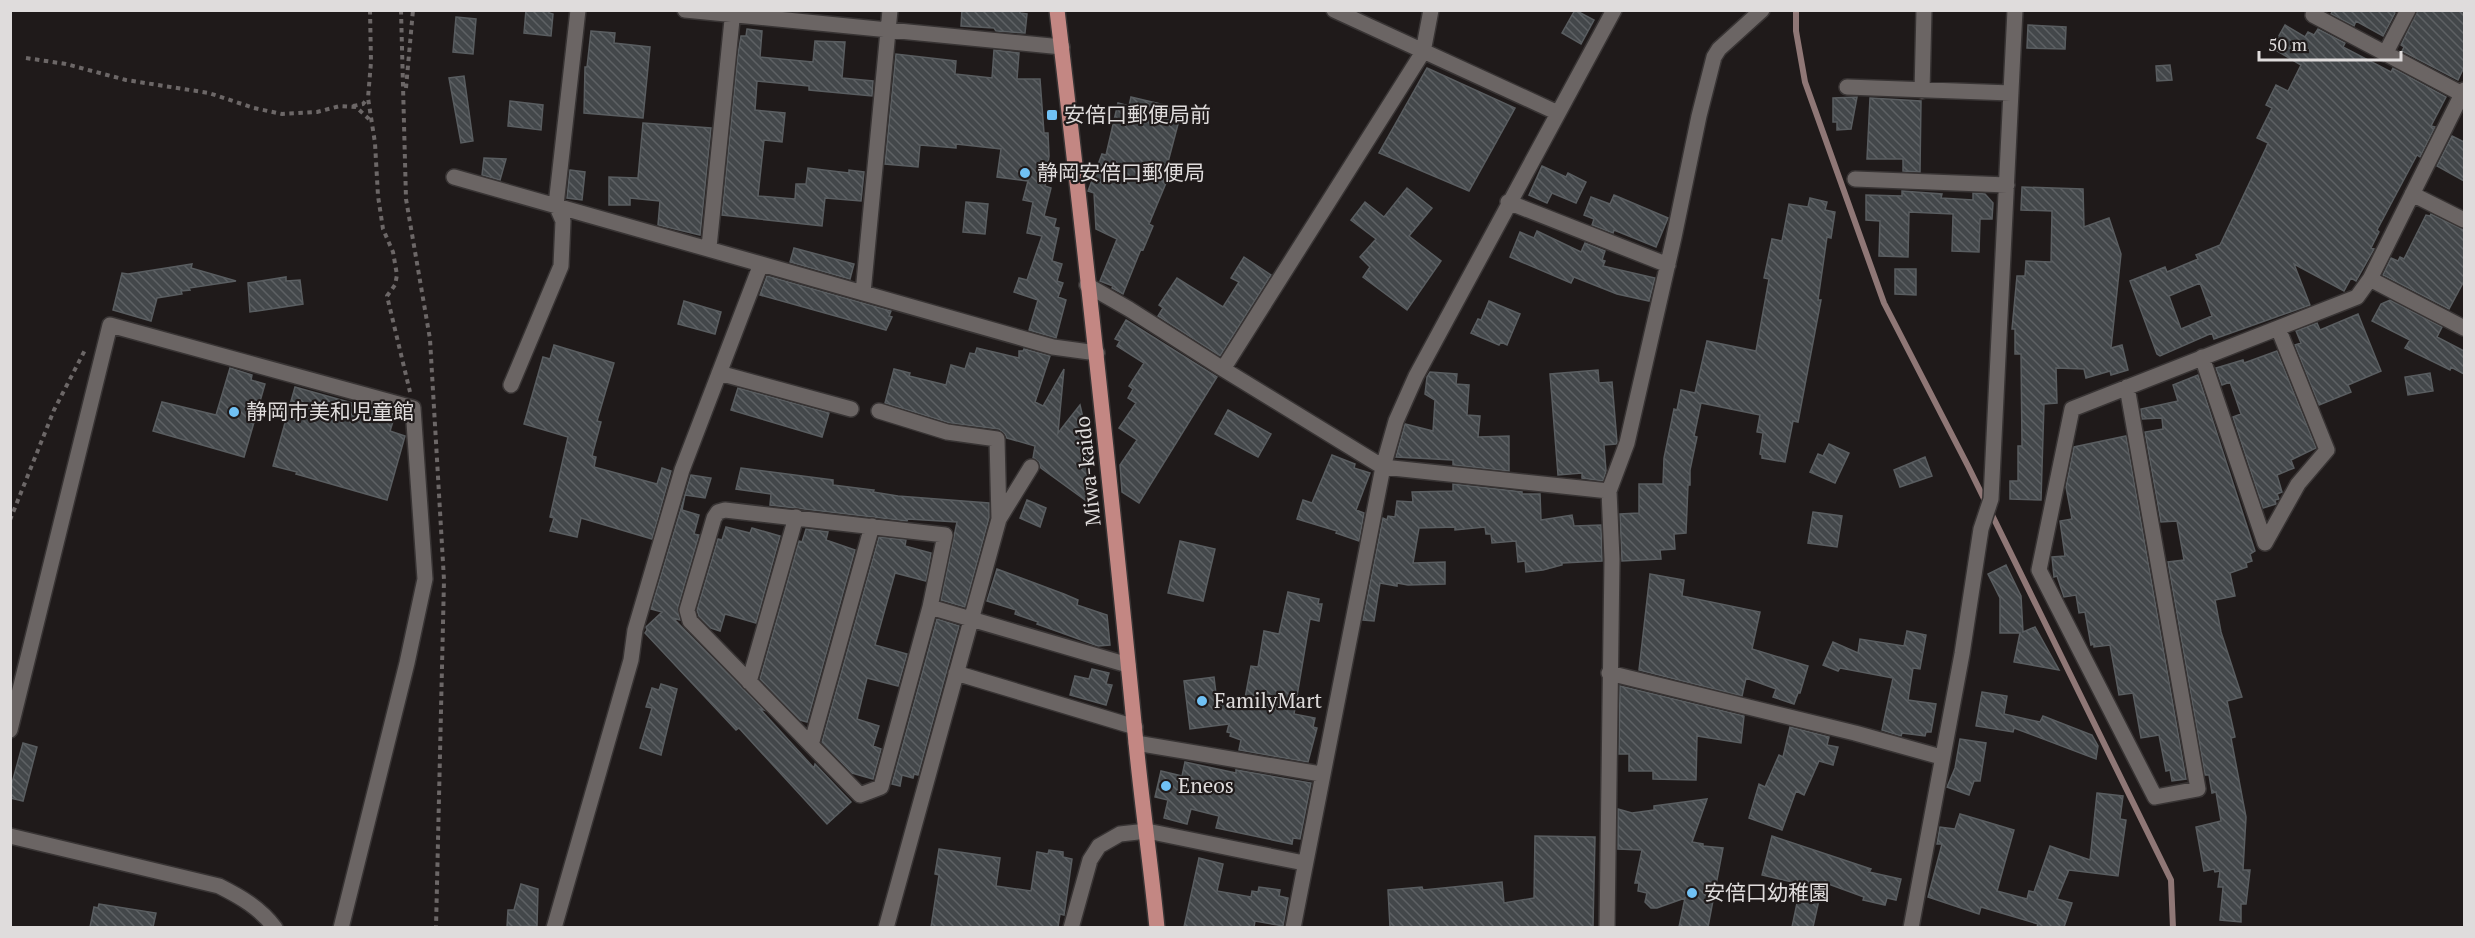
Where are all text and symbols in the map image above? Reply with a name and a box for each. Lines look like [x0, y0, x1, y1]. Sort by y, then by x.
scale bar [2259, 24, 2402, 62]
text: 50 m [2268, 32, 2308, 56]
place label: 安倍口郵便局前 [1064, 100, 1211, 128]
marker: 安倍口郵便局前 [1045, 108, 1059, 122]
place label: 静岡安倍口郵便局 [1037, 158, 1205, 186]
marker: 静岡安倍口郵便局 [1018, 166, 1032, 180]
place label: 静岡市美和児童館 [246, 397, 414, 425]
marker: 静岡市美和児童館 [227, 405, 241, 419]
street label: Miwa-kaido [1067, 415, 1107, 527]
place label: FamilyMart [1214, 686, 1322, 714]
marker: FamilyMart [1195, 694, 1209, 708]
place label: Eneos [1178, 771, 1234, 799]
marker: Eneos [1159, 779, 1173, 793]
place label: 安倍口幼稚園 [1704, 878, 1830, 906]
marker: 安倍口幼稚園 [1685, 886, 1699, 900]

